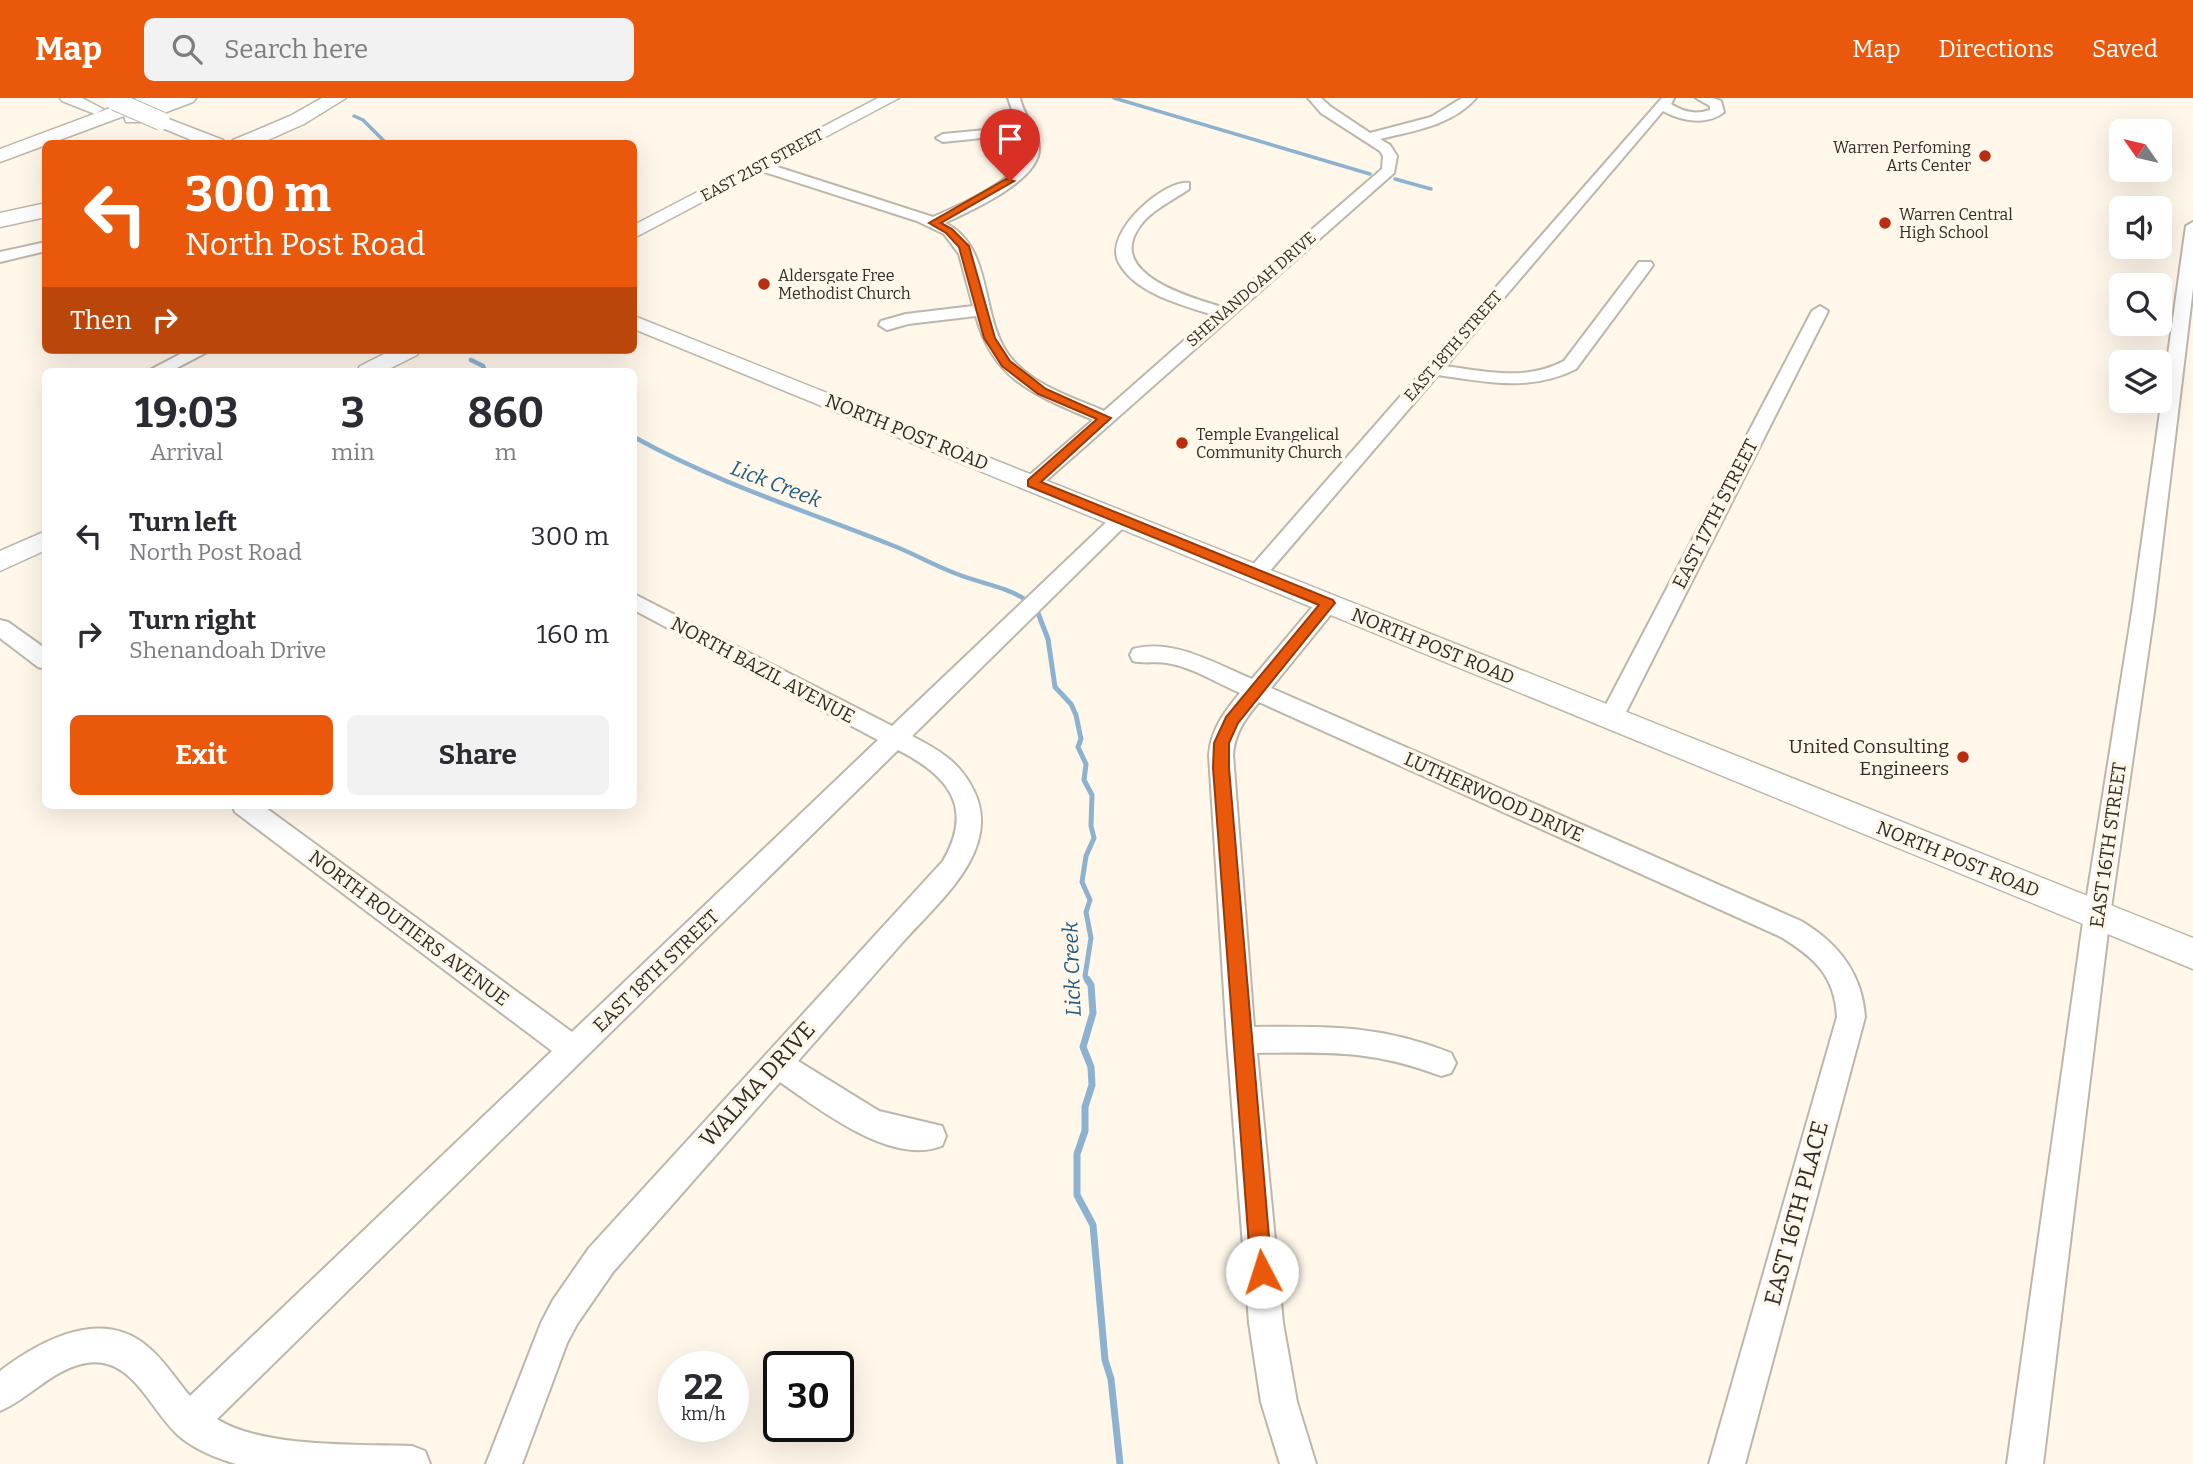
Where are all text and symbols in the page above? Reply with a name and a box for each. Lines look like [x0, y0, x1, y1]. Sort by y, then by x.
search box [144, 18, 634, 81]
text: Map [35, 29, 102, 69]
icon: search [168, 30, 206, 68]
text: Search here [224, 34, 368, 65]
text: Map [1852, 35, 1901, 63]
text: Directions [1939, 35, 2054, 63]
text: Saved [2092, 35, 2158, 63]
pin [980, 109, 1040, 181]
north arrow [2109, 119, 2172, 182]
map controls [2109, 119, 2172, 413]
icon: arrive [991, 120, 1029, 158]
street label: EAST 21ST STREET [697, 125, 827, 205]
place label: Warren Perfoming Arts Center [1833, 138, 1971, 175]
marker: Warren Perfoming Arts Center [1977, 148, 1993, 164]
text: 300 m [185, 165, 331, 224]
icon: left [70, 168, 161, 259]
button: sound [2109, 196, 2172, 259]
place label: Warren Central High School [1899, 205, 2013, 242]
marker: Warren Central High School [1877, 215, 1893, 231]
text: North Post Road [185, 225, 425, 263]
street label: SHENANDOAH DRIVE [1182, 228, 1320, 350]
place label: Aldersgate Free Methodist Church [778, 266, 911, 303]
button: search [2109, 273, 2172, 336]
marker: Aldersgate Free Methodist Church [756, 276, 772, 292]
street label: EAST 18TH STREET [1400, 287, 1506, 405]
icon: right [146, 301, 184, 339]
text: Then [70, 305, 132, 336]
button: layers [2109, 350, 2172, 413]
text: 19:03 [135, 388, 238, 438]
text: 3 [341, 388, 365, 438]
text: 860 [467, 388, 544, 438]
street label: NORTH POST ROAD [822, 389, 992, 475]
place label: Temple Evangelical Community Church [1196, 425, 1342, 462]
marker: Temple Evangelical Community Church [1174, 435, 1190, 451]
street label: EAST 17TH STREET [1667, 435, 1763, 593]
text: Arrival [150, 438, 223, 466]
text: min [331, 438, 375, 466]
text: m [495, 438, 517, 466]
water label: Lick Creek [727, 455, 826, 513]
text: Turn left [129, 507, 237, 538]
icon: left [70, 517, 108, 555]
text: 300 m [531, 521, 609, 552]
text: North Post Road [129, 538, 302, 566]
street label: NORTH POST ROAD [1348, 603, 1518, 689]
text: Turn right [129, 605, 256, 636]
street label: NORTH BAZIL AVENUE [667, 612, 859, 728]
icon: right [70, 615, 108, 653]
text: 160 m [537, 619, 609, 650]
text: Shenandoah Drive [129, 636, 326, 664]
button: Exit [70, 715, 333, 795]
button: Share [347, 715, 609, 795]
place label: United Consulting Engineers [1789, 735, 1949, 780]
street label: LUTHERWOOD DRIVE [1401, 747, 1587, 847]
marker: United Consulting Engineers [1955, 749, 1971, 765]
street label: EAST 16TH STREET [2085, 761, 2131, 929]
street label: NORTH POST ROAD [1873, 816, 2043, 902]
street label: NORTH ROUTIERS AVENUE [304, 845, 514, 1011]
street label: EAST 18TH STREET [588, 905, 724, 1037]
water label: Lick Creek [1057, 920, 1087, 1017]
street label: WALMA DRIVE [693, 1015, 821, 1153]
street label: EAST 16TH PLACE [1758, 1118, 1834, 1308]
position arrow [1225, 1235, 1299, 1309]
speed limit sign: 30 [763, 1351, 854, 1442]
text: 22 [684, 1366, 723, 1408]
text: km/h [681, 1403, 726, 1425]

